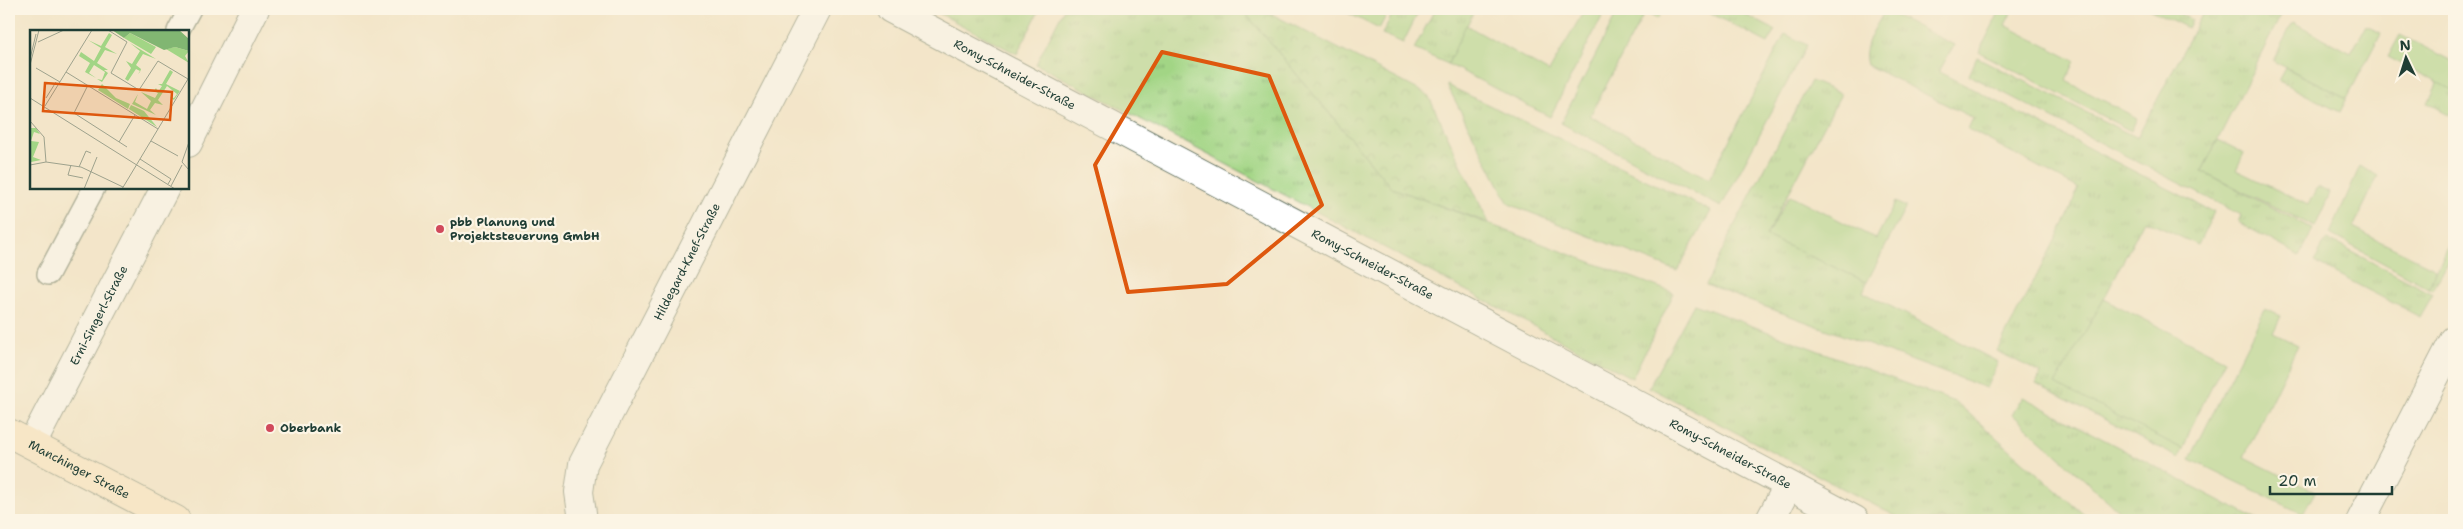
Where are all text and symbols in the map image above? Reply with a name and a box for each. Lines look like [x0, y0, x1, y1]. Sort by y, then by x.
inset map [30, 30, 189, 189]
north arrow [2380, 32, 2430, 82]
street label: Romy-Schneider-Straße [951, 36, 1079, 114]
text: N [2399, 36, 2411, 54]
street label: Hildegard-Knef-Straße [650, 200, 724, 323]
place label: pbb Planung und Projektsteuerung GmbH [450, 214, 600, 244]
marker: pbb Planung und Projektsteuerung GmbH [434, 223, 446, 235]
street label: Romy-Schneider-Straße [1309, 225, 1437, 303]
street label: Erni-Singerl-Straße [66, 263, 131, 368]
street label: Romy-Schneider-Straße [1667, 415, 1794, 493]
place label: Oberbank [280, 420, 341, 436]
marker: Oberbank [264, 422, 276, 434]
street label: Manchinger Straße [26, 436, 133, 503]
scale bar [2270, 464, 2393, 496]
text: 20 m [2278, 471, 2317, 491]

